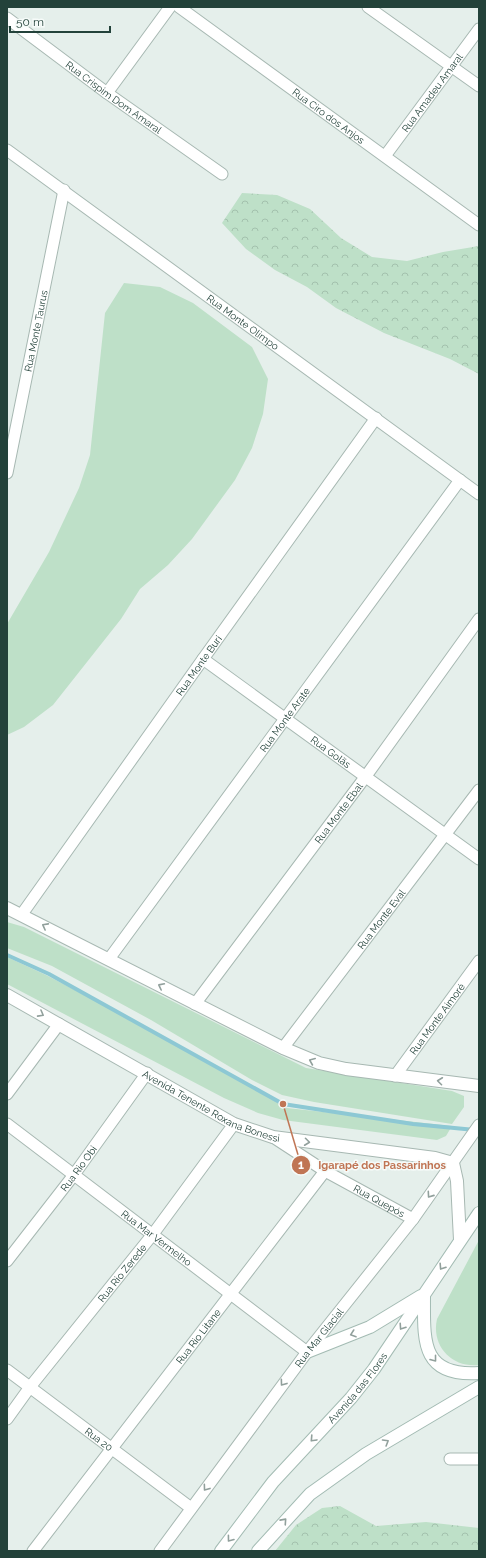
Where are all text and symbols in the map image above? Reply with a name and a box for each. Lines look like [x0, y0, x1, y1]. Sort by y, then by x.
scale bar [10, 8, 110, 34]
text: 50 m [16, 15, 44, 29]
street label: Rua Amadeu Amaral [399, 51, 465, 134]
street label: Rua Crispim Dom Amaral [64, 59, 164, 136]
street label: Rua Ciro dos Anjos [291, 86, 367, 146]
street label: Rua Monte Taurus [22, 289, 49, 373]
street label: Rua Monte Olimpo [205, 292, 281, 352]
street label: Rua Monte Buri [174, 633, 224, 697]
street label: Rua Monte Arate [257, 685, 312, 754]
street label: Rua Golãs [309, 734, 353, 770]
street label: Rua Monte Ebal [312, 780, 365, 845]
street label: Rua Monte Eval [355, 887, 407, 951]
one-way arrow [42, 923, 49, 931]
street label: Rua Monte Aimoré [407, 981, 467, 1056]
one-way arrow [157, 983, 165, 991]
one-way arrow [37, 1009, 44, 1017]
one-way arrow [309, 1057, 316, 1065]
street label: Avenida Tenente Roxana Bonessi [141, 1068, 281, 1143]
one-way arrow [437, 1077, 443, 1086]
one-way arrow [304, 1137, 311, 1146]
street label: Rua Rio Obi [58, 1143, 99, 1193]
callout: Igarapé dos Passarinhos [291, 1153, 454, 1176]
text: 1 [298, 1158, 304, 1172]
text: Igarapé dos Passarinhos [318, 1159, 446, 1172]
street label: Rua Quepós [352, 1182, 407, 1219]
one-way arrow [427, 1191, 435, 1198]
street label: Rua Mar Vermelho [119, 1208, 194, 1268]
street label: Rua Rio Zerede [95, 1242, 148, 1304]
one-way arrow [439, 1263, 447, 1270]
street label: Rua Rio Litane [174, 1306, 223, 1366]
street label: Rua Mar Glacial [292, 1306, 345, 1369]
one-way arrow [399, 1323, 407, 1330]
one-way arrow [350, 1329, 357, 1337]
street label: Avenida das Flores [325, 1350, 389, 1425]
one-way arrow [429, 1354, 436, 1361]
one-way arrow [281, 1379, 288, 1386]
street label: Rua 20 [83, 1425, 115, 1453]
one-way arrow [310, 1434, 318, 1442]
one-way arrow [382, 1440, 389, 1447]
one-way arrow [203, 1484, 211, 1491]
one-way arrow [279, 1519, 286, 1526]
one-way arrow [228, 1535, 235, 1542]

